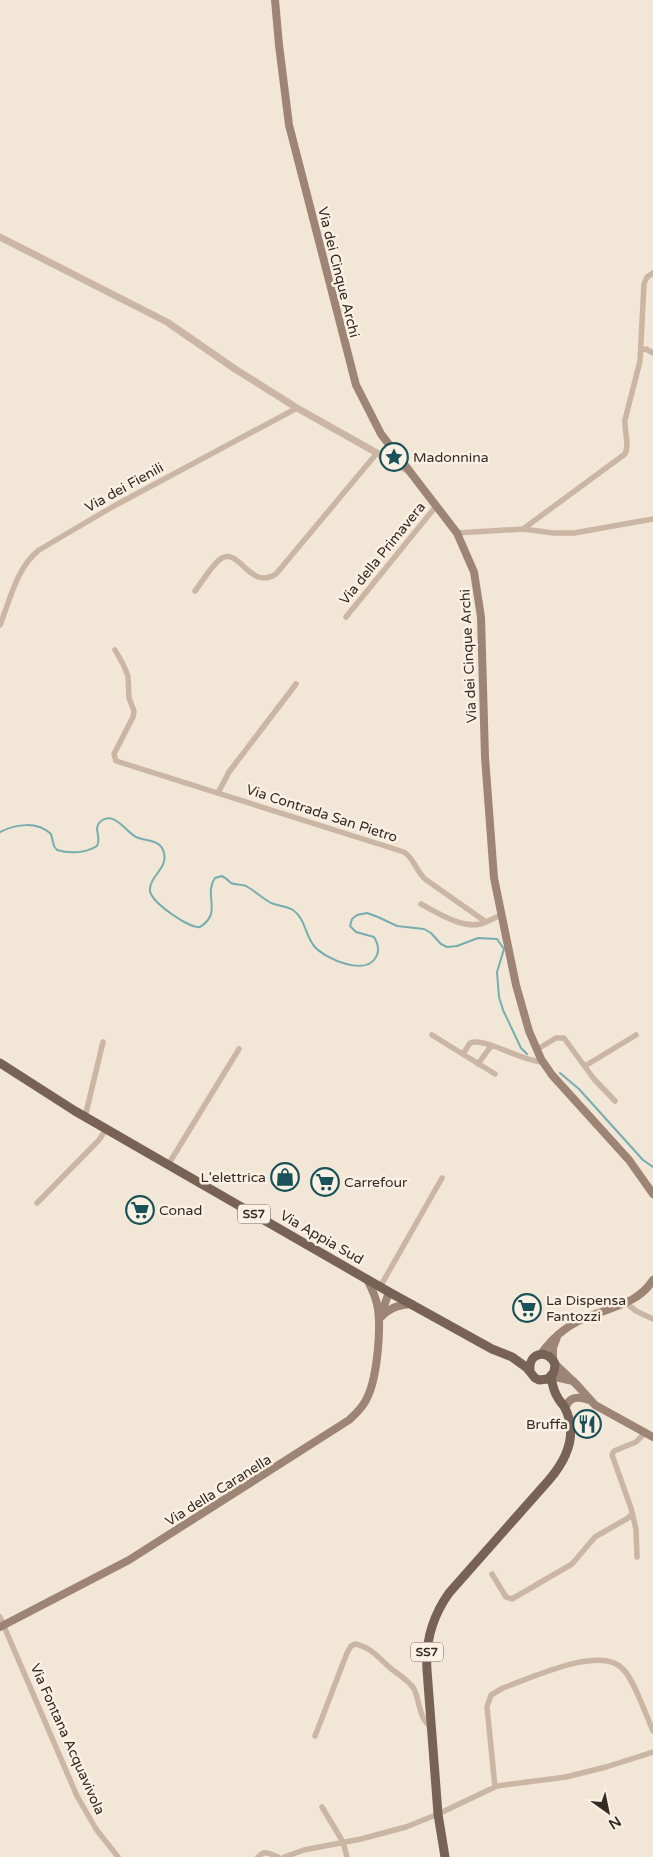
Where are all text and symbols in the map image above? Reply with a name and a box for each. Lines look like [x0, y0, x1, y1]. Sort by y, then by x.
street label: Via dei Cinque Archi [314, 205, 363, 339]
place icon: Madonnina [379, 442, 409, 472]
place label: Madonnina [413, 449, 489, 466]
street label: Via dei Fienili [82, 459, 167, 516]
street label: Via della Primavera [336, 499, 429, 608]
street label: Via dei Cinque Archi [457, 589, 480, 723]
street label: Via Contrada San Pietro [244, 781, 400, 846]
shop icon: L'elettrica [270, 1162, 300, 1192]
supermarket icon: Carrefour [310, 1167, 340, 1197]
place label: L'elettrica [201, 1169, 266, 1186]
place label: Carrefour [344, 1174, 408, 1191]
supermarket icon: Conad [125, 1195, 155, 1225]
place label: Conad [159, 1202, 202, 1219]
road number: SS7 [238, 1204, 270, 1224]
street label: Via Appia Sud [277, 1207, 366, 1268]
place label: La Dispensa Fantozzi [546, 1292, 626, 1325]
supermarket icon: La Dispensa Fantozzi [512, 1293, 542, 1323]
restaurant icon: Bruffa [572, 1409, 602, 1439]
place label: Bruffa [526, 1416, 568, 1433]
street label: Via della Caranella [162, 1451, 274, 1530]
road number: SS7 [411, 1642, 443, 1661]
street label: Via Fontana Acquavivola [27, 1661, 109, 1817]
north arrow [583, 1787, 633, 1837]
text: N [605, 1812, 624, 1833]

